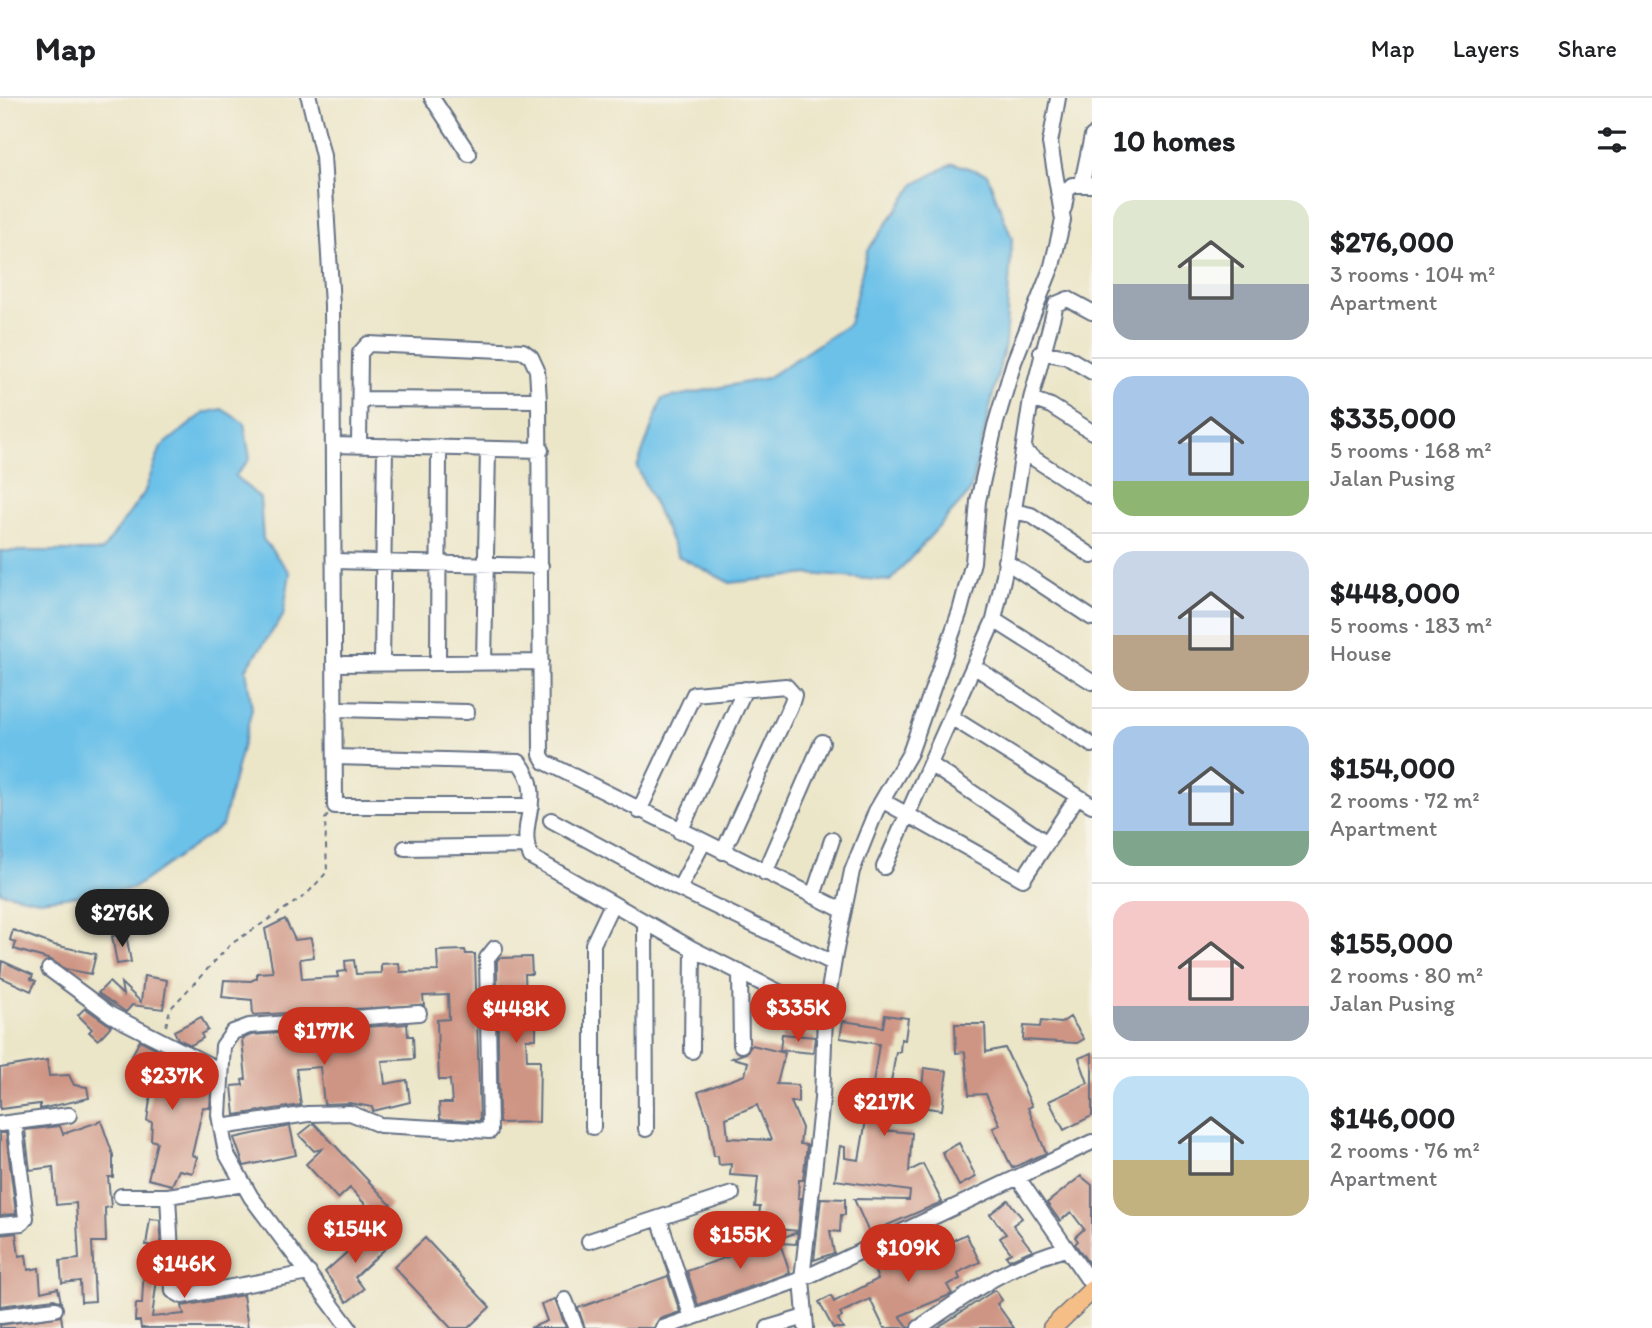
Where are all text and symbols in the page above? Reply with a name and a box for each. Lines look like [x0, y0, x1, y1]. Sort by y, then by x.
text: Map [35, 29, 96, 68]
text: Map [1371, 34, 1415, 63]
text: Layers [1453, 34, 1520, 63]
text: Share [1558, 34, 1617, 63]
icon: filters [1593, 121, 1631, 159]
text: 10 homes [1113, 122, 1236, 159]
text: $276,000 [1330, 223, 1454, 260]
icon: home [1169, 228, 1253, 312]
text: 3 rooms · 104 m² [1330, 260, 1495, 288]
text: Apartment [1330, 288, 1437, 316]
text: $335,000 [1330, 399, 1456, 436]
icon: home [1169, 404, 1253, 488]
text: 5 rooms · 168 m² [1330, 436, 1492, 464]
text: Jalan Pusing [1330, 464, 1455, 492]
text: $448,000 [1330, 574, 1460, 611]
icon: home [1169, 579, 1253, 663]
text: 5 rooms · 183 m² [1330, 611, 1492, 639]
text: House [1330, 639, 1392, 667]
text: $154,000 [1330, 749, 1455, 786]
icon: home [1169, 754, 1253, 838]
text: 2 rooms · 72 m² [1330, 786, 1480, 814]
text: Apartment [1330, 814, 1437, 842]
pin: $276K [73, 890, 171, 949]
text: $276K [91, 898, 153, 926]
text: $155,000 [1330, 924, 1453, 961]
icon: home [1169, 929, 1253, 1013]
text: 2 rooms · 80 m² [1330, 961, 1483, 989]
pin: $335K [749, 984, 847, 1044]
pin: $448K [467, 986, 565, 1045]
text: Jalan Pusing [1330, 989, 1455, 1017]
text: $335K [766, 993, 830, 1021]
text: $448K [483, 994, 549, 1022]
pin: $177K [275, 1007, 373, 1067]
text: $177K [294, 1016, 354, 1044]
pin: $237K [123, 1052, 221, 1112]
text: $237K [141, 1061, 203, 1089]
pin: $217K [835, 1079, 933, 1138]
text: $217K [854, 1087, 914, 1115]
text: $146,000 [1330, 1099, 1456, 1136]
icon: home [1169, 1104, 1253, 1188]
text: 2 rooms · 76 m² [1330, 1136, 1480, 1164]
text: Apartment [1330, 1164, 1437, 1192]
pin: $154K [306, 1206, 404, 1265]
pin: $155K [691, 1212, 789, 1271]
text: $154K [324, 1214, 386, 1242]
text: $155K [709, 1220, 771, 1248]
pin: $109K [859, 1224, 957, 1284]
text: $109K [876, 1233, 940, 1261]
pin: $146K [135, 1240, 233, 1300]
text: $146K [152, 1249, 216, 1277]

